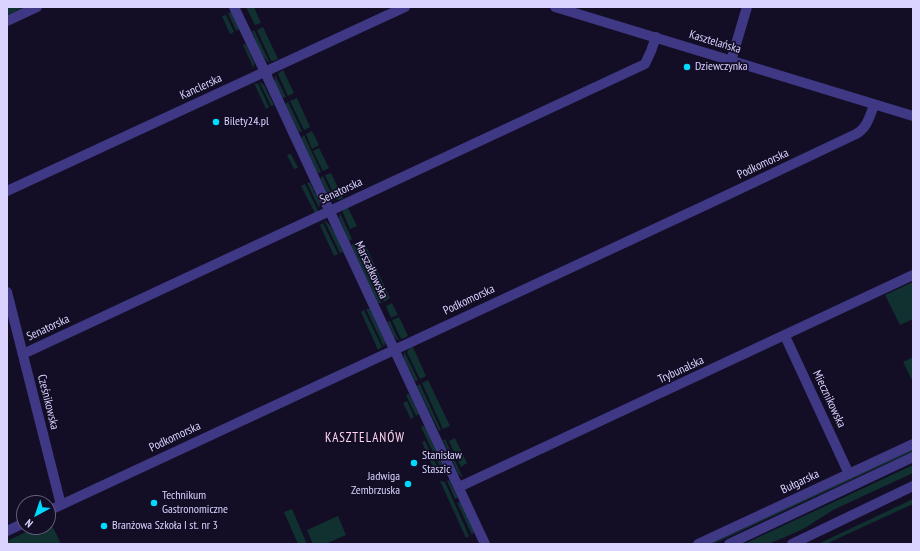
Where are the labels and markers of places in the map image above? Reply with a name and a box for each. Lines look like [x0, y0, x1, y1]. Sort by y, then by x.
place label: Dziewczynka [695, 60, 747, 74]
marker: Dziewczynka [682, 62, 692, 72]
place label: Bilety24.pl [224, 115, 269, 129]
marker: Bilety24.pl [211, 117, 221, 127]
place label: Stanisław Staszic [422, 449, 462, 477]
marker: Stanisław Staszic [409, 458, 419, 468]
place label: Jadwiga Zembrzuska [351, 470, 400, 498]
marker: Jadwiga Zembrzuska [403, 479, 413, 489]
place label: Technikum Gastronomiczne [162, 489, 228, 517]
marker: Technikum Gastronomiczne [149, 498, 159, 508]
place label: Branżowa Szkoła I st. nr 3 [112, 519, 218, 533]
marker: Branżowa Szkoła I st. nr 3 [99, 521, 109, 531]

